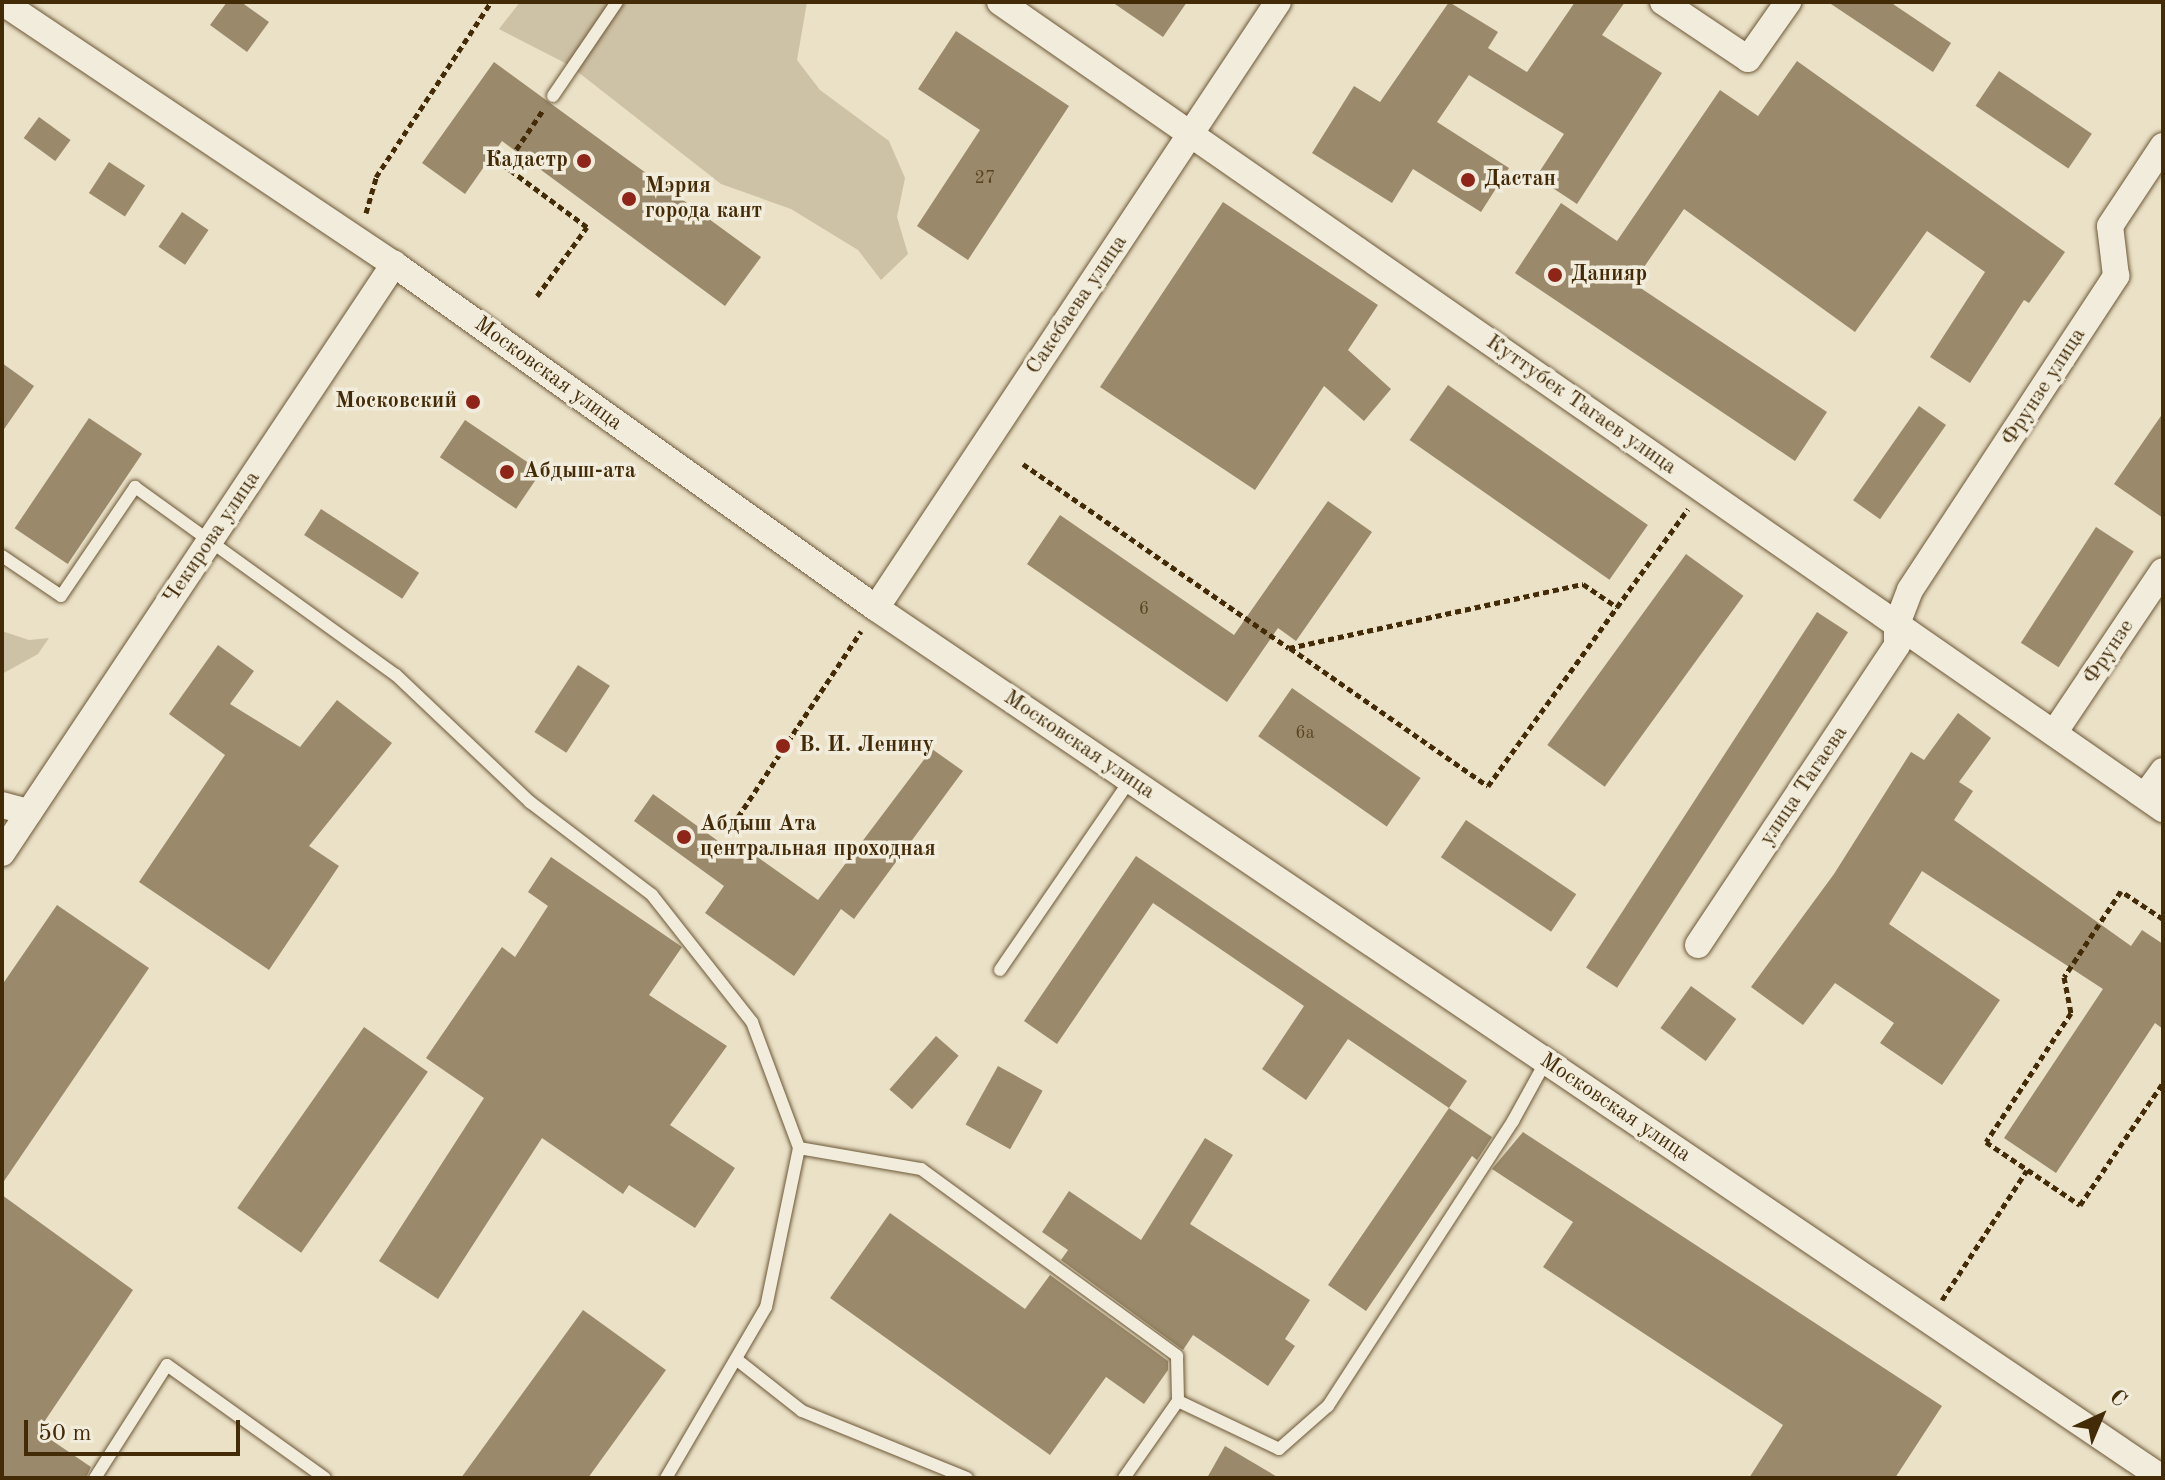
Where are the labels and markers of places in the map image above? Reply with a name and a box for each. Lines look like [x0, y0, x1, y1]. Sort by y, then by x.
place label: Кадастр [485, 148, 568, 174]
marker: Кадастр [575, 152, 593, 170]
place label: Дастан [1484, 167, 1556, 193]
marker: Дастан [1459, 171, 1477, 189]
place label: Мэрия города кант [645, 173, 762, 224]
marker: Мэрия города кант [620, 190, 638, 208]
place label: Данияр [1571, 262, 1647, 288]
marker: Данияр [1546, 266, 1564, 284]
place label: Московский [335, 389, 457, 415]
marker: Московский [464, 393, 482, 411]
place label: Абдыш-ата [523, 459, 636, 485]
marker: Абдыш-ата [498, 463, 516, 481]
place label: В. И. Ленину [799, 733, 934, 759]
marker: В. И. Ленину [774, 737, 792, 755]
place label: Абдыш Ата центральная проходная [700, 811, 936, 862]
marker: Абдыш Ата центральная проходная [675, 828, 693, 846]

